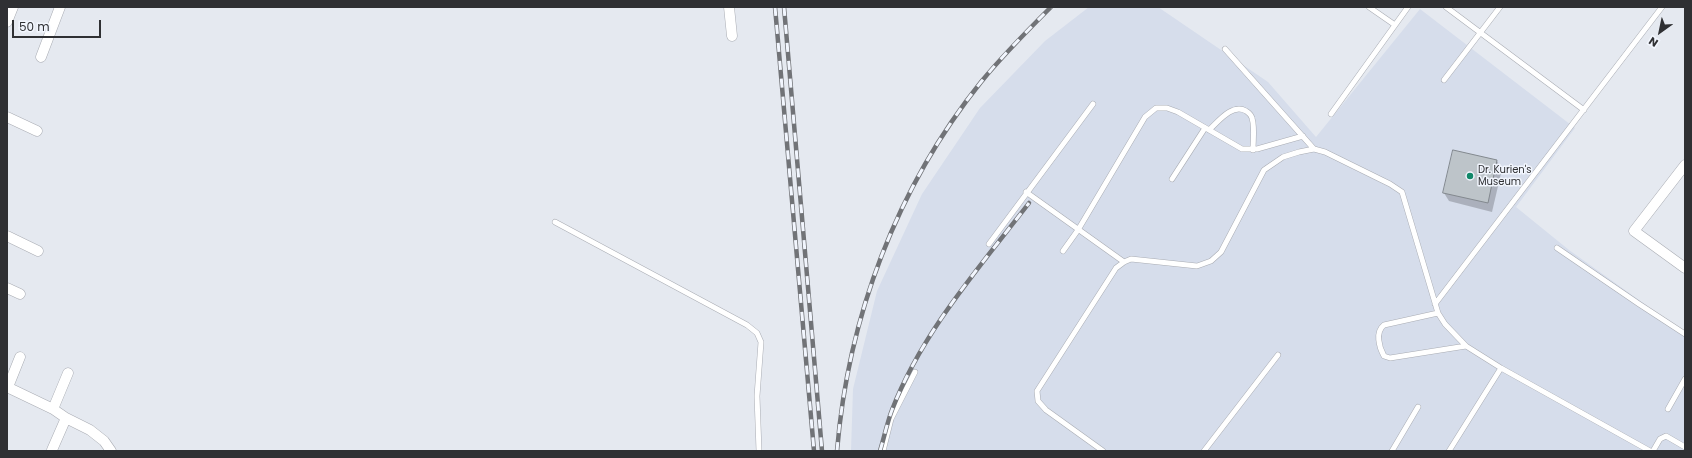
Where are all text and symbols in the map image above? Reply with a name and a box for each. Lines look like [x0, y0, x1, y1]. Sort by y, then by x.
scale bar [14, 12, 103, 38]
north arrow [1640, 12, 1680, 52]
text: 50 m [19, 18, 50, 35]
text: N [1646, 33, 1661, 51]
place label: Dr. Kurien's Museum [1478, 164, 1532, 188]
marker: Dr. Kurien's Museum [1465, 171, 1475, 181]

